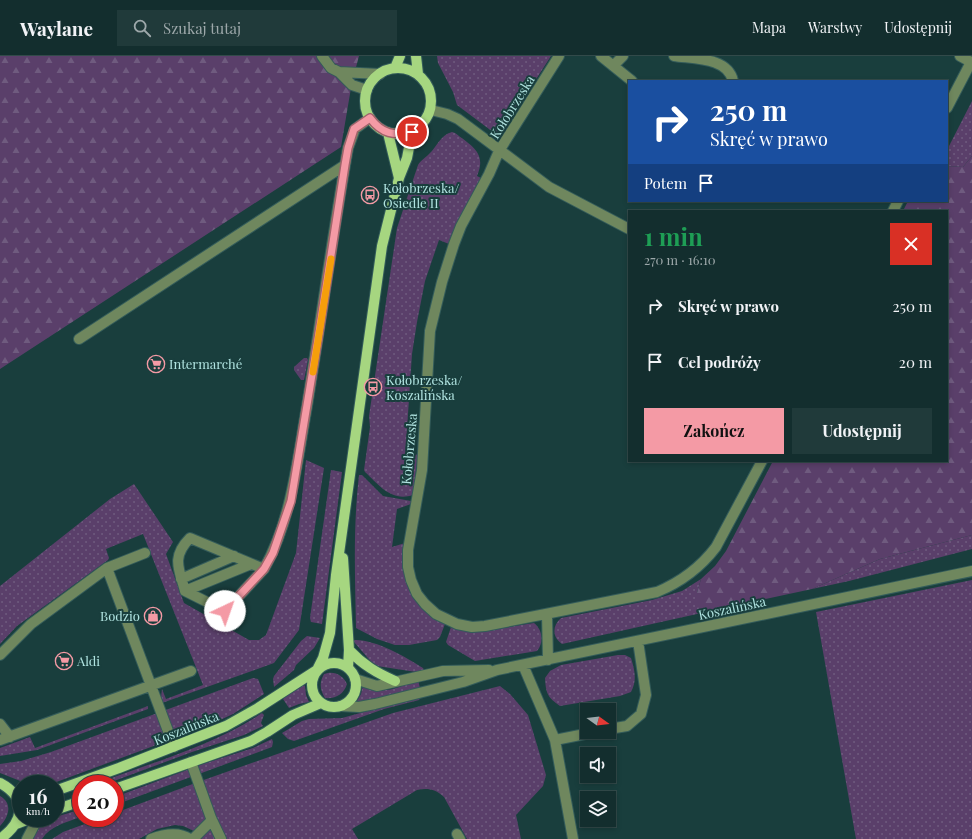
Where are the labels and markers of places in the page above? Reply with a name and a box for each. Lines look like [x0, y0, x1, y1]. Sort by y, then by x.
pin [395, 115, 429, 149]
place label: Kołobrzeska/ Osiedle II [383, 179, 459, 211]
bus stop icon: Kołobrzeska/ Osiedle II [360, 185, 380, 205]
supermarket icon: Intermarché [146, 354, 166, 374]
place label: Intermarché [169, 355, 243, 372]
place label: Kołobrzeska/ Koszalińska [386, 371, 462, 403]
bus stop icon: Kołobrzeska/ Koszalińska [363, 377, 383, 397]
shop icon: Bodzio [143, 606, 163, 626]
place label: Bodzio [100, 607, 140, 624]
supermarket icon: Aldi [54, 651, 74, 671]
place label: Aldi [76, 652, 100, 669]

